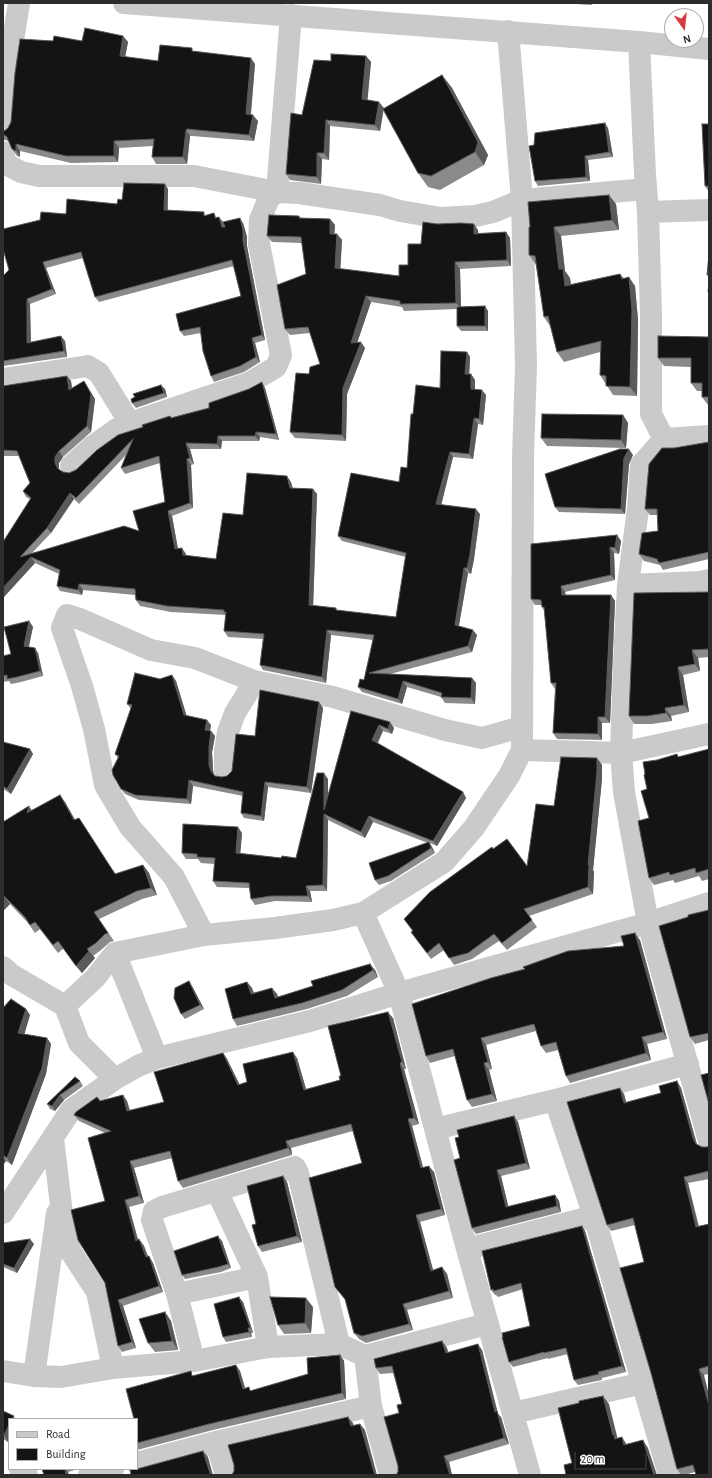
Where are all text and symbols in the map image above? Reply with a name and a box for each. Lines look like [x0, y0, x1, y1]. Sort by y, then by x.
north arrow [664, 8, 704, 48]
text: N [682, 33, 692, 45]
legend [8, 1418, 138, 1470]
text: Road [46, 1428, 70, 1440]
scale bar [576, 1444, 649, 1470]
text: Building [46, 1448, 86, 1460]
text: 20 m [581, 1453, 604, 1465]

